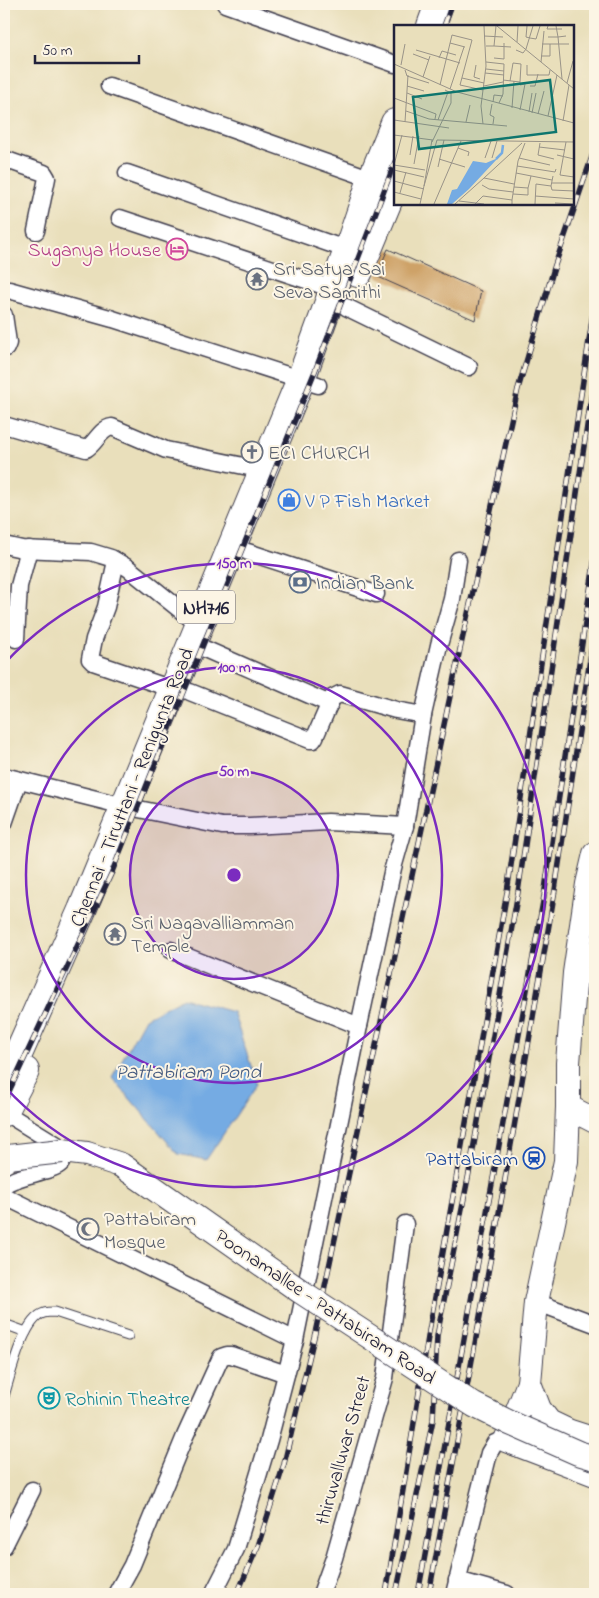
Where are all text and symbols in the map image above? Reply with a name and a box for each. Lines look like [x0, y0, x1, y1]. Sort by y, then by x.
inset map [394, 25, 574, 205]
scale bar [35, 32, 139, 64]
text: 50 m [42, 40, 73, 62]
place label: Suganya House [28, 237, 161, 267]
hotel icon: Suganya House [165, 237, 189, 261]
place label: Sri Satya Sai Seva Samithi [273, 256, 385, 308]
temple icon: Sri Satya Sai Seva Samithi [245, 267, 269, 291]
church icon: ECI CHURCH [240, 440, 264, 464]
place label: ECI CHURCH [268, 440, 370, 469]
shop icon: V P Fish Market [277, 488, 301, 512]
place label: V P Fish Market [304, 488, 430, 517]
text: 150 m [216, 553, 252, 575]
bank icon: Indian Bank [288, 570, 312, 594]
place label: Indian Bank [316, 570, 414, 599]
road number: NH716 [177, 590, 235, 624]
street label: Chennai - Tiruttani - Renigunta Road [64, 644, 204, 932]
text: 100 m [217, 657, 251, 679]
text: 50 m [219, 761, 250, 783]
centre of rings [225, 866, 243, 884]
place label: Sri Nagavalliamman Temple [131, 910, 294, 962]
temple icon: Sri Nagavalliamman Temple [103, 922, 127, 946]
water label: Pattabiram Pond [115, 1058, 262, 1088]
place label: Pattabiram [426, 1146, 518, 1175]
station icon: Pattabiram [522, 1146, 546, 1170]
place label: Pattabiram Mosque [104, 1206, 196, 1258]
mosque icon: Pattabiram Mosque [76, 1217, 100, 1241]
street label: Poonamallee - Pattabiram Road [208, 1223, 441, 1393]
street label: thiruvalluvar Street [309, 1372, 380, 1529]
theatre icon: Rohinin Theatre [37, 1386, 61, 1410]
place label: Rohinin Theatre [65, 1386, 190, 1415]

